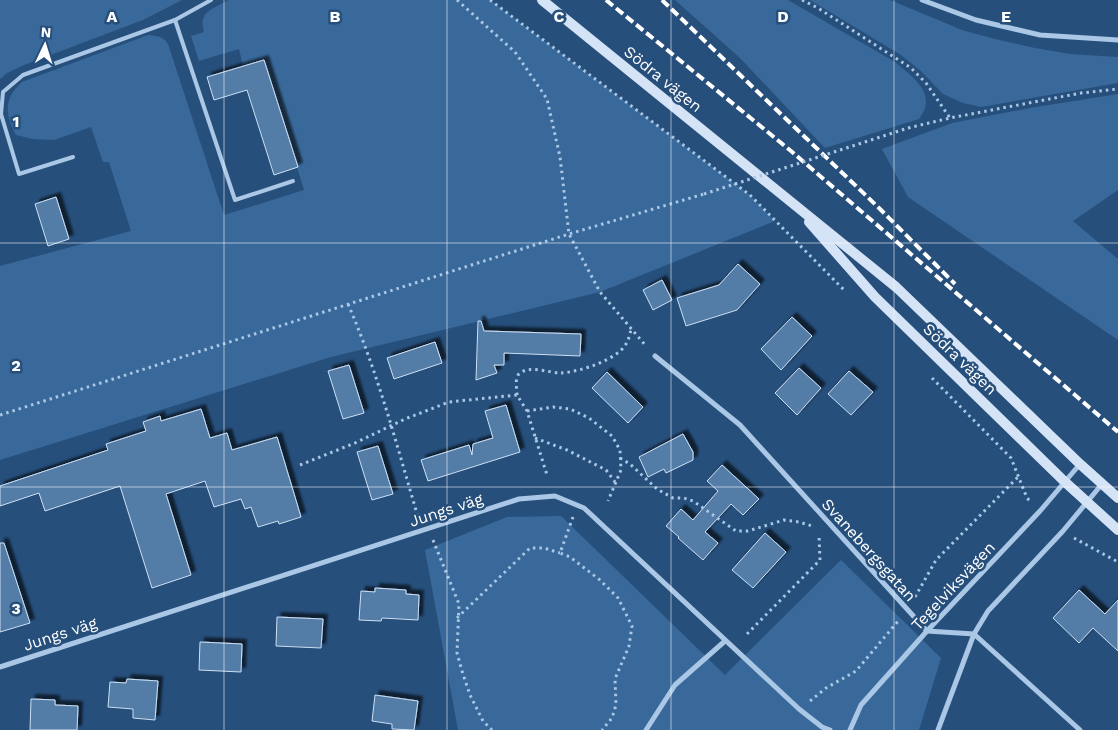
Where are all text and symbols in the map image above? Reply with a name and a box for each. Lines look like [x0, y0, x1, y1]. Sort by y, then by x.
text: A [107, 7, 118, 26]
text: B [330, 7, 341, 26]
text: C [554, 7, 565, 26]
text: D [777, 7, 789, 26]
text: E [1001, 7, 1011, 26]
north arrow [20, 20, 70, 70]
text: N [40, 24, 52, 40]
street label: Södra vägen [620, 42, 706, 116]
text: 1 [13, 112, 19, 131]
street label: Södra vägen [919, 319, 1001, 399]
text: 2 [11, 356, 21, 375]
street label: Jungs väg [407, 489, 486, 531]
street label: Svanebergsgatan [818, 495, 920, 605]
street label: Tegelviksvägen [907, 538, 999, 634]
text: 3 [11, 599, 21, 618]
street label: Jungs väg [21, 613, 100, 655]

